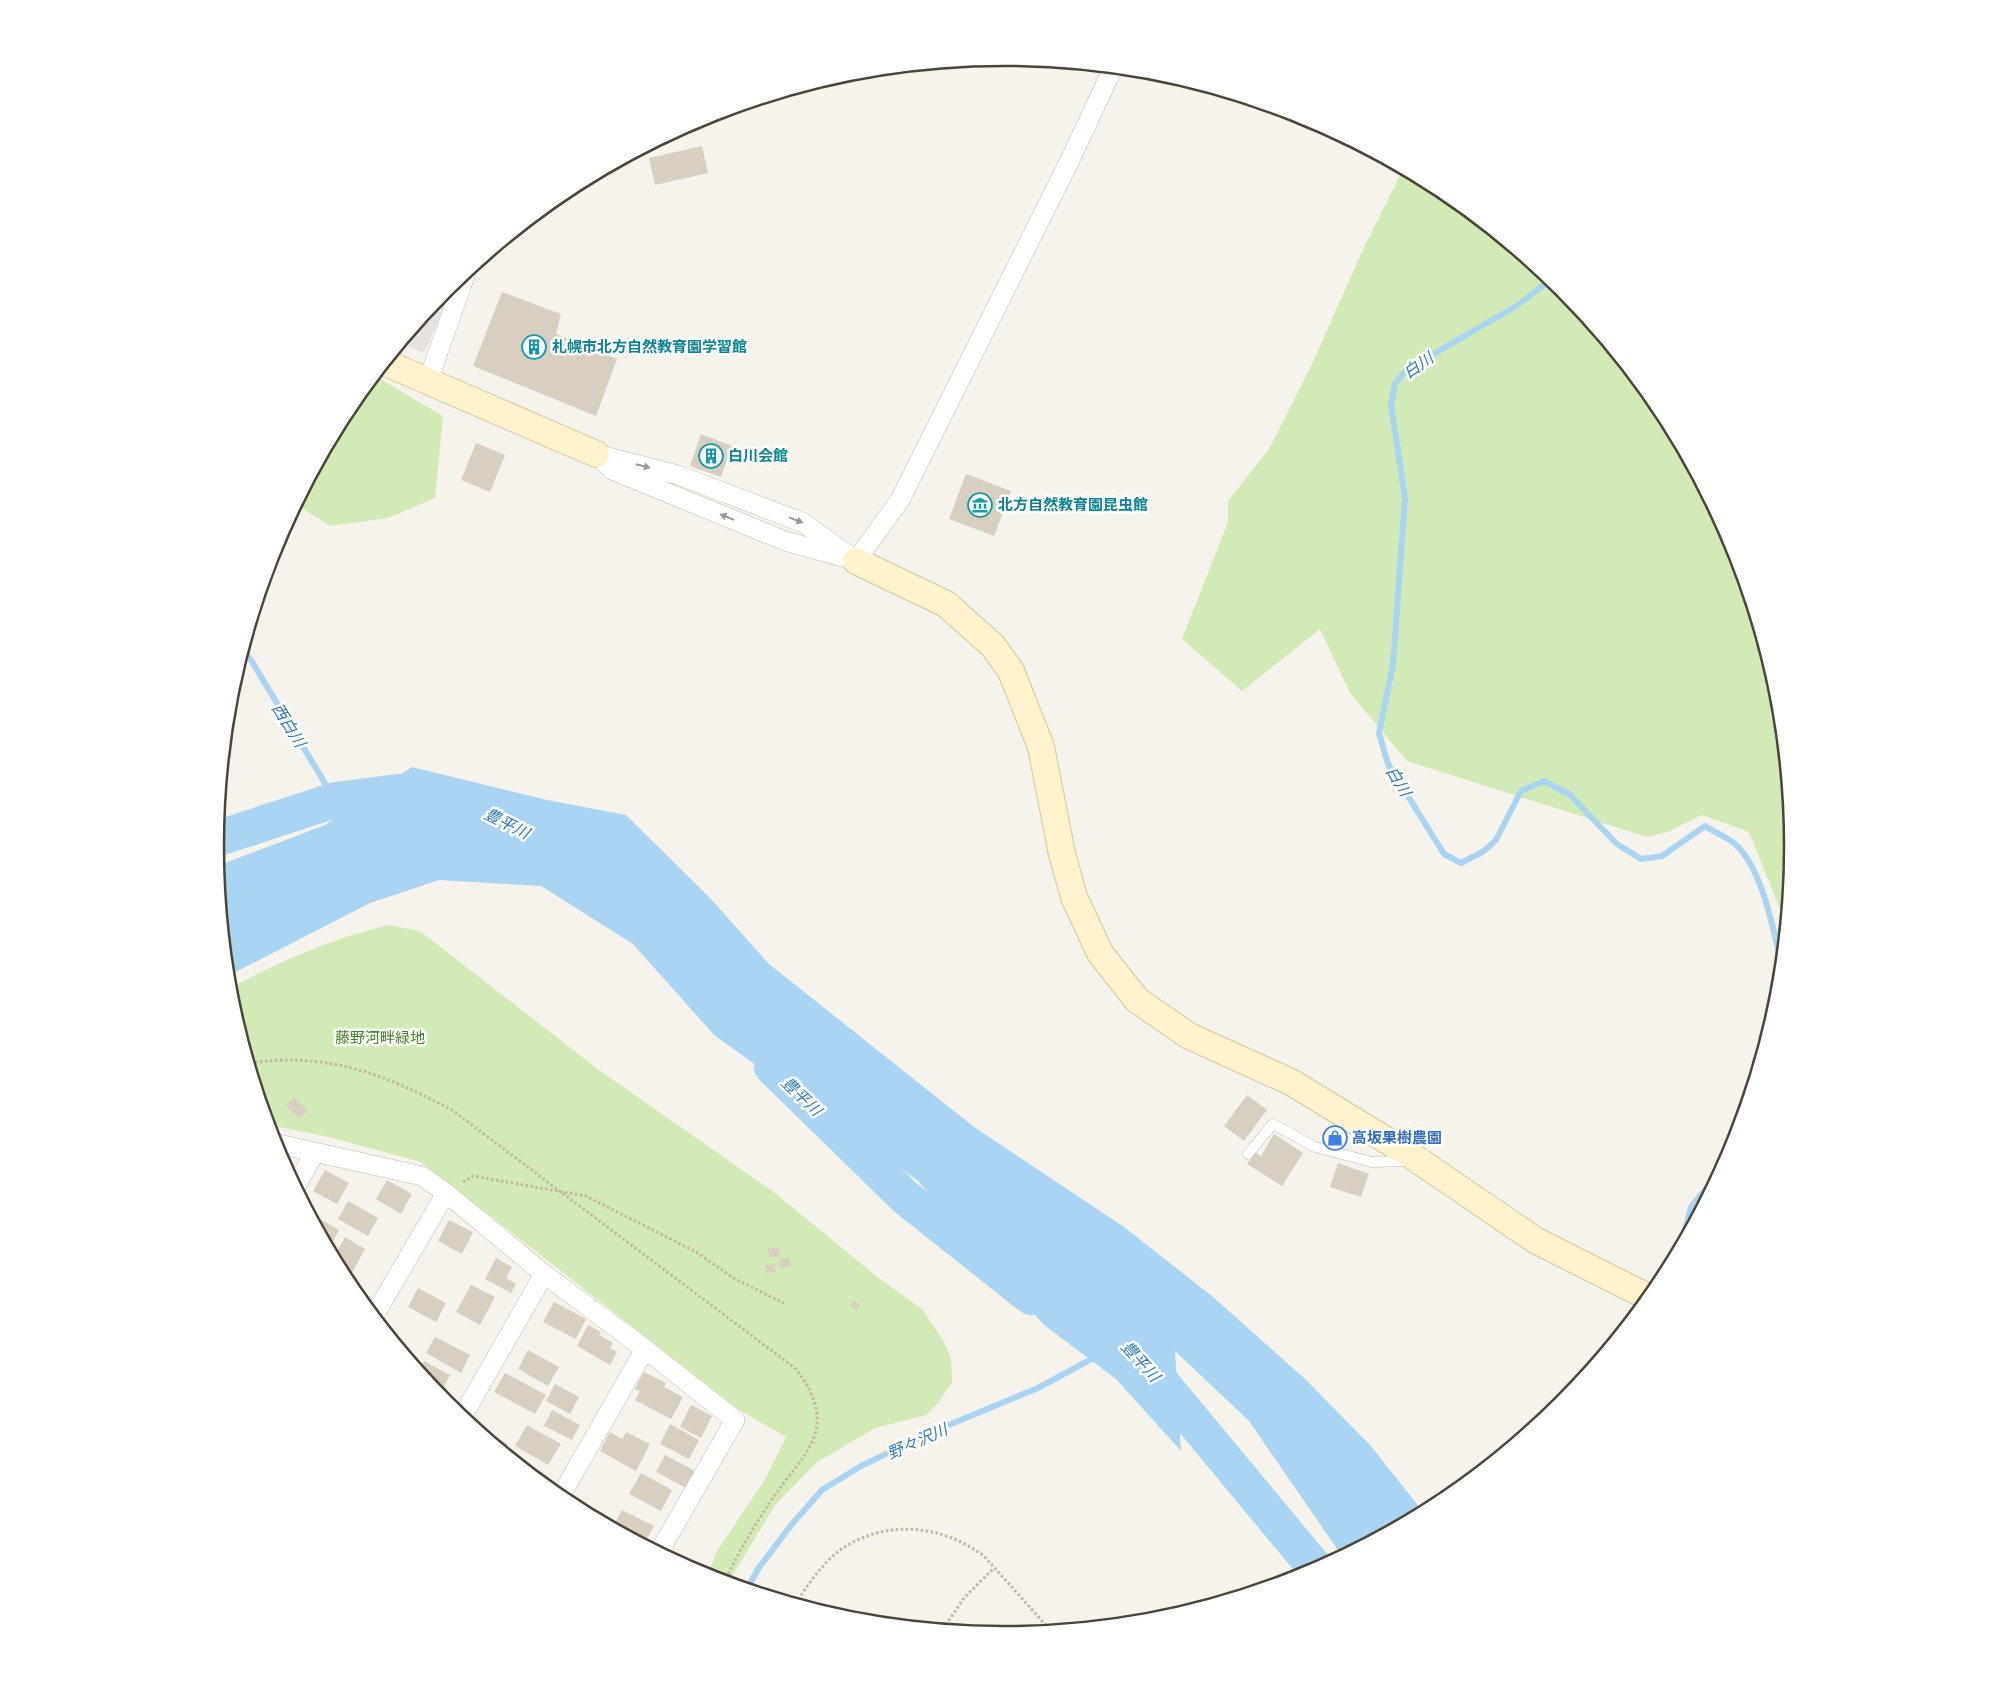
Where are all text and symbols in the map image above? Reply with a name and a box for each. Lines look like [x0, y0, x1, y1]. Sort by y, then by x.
building icon: 札幌市北方自然教育園学習館 [521, 334, 547, 360]
place label: 札幌市北方自然教育園学習館 [552, 337, 747, 356]
water label: 白川 [1399, 346, 1439, 383]
building icon: 白川会館 [698, 443, 724, 469]
place label: 白川会館 [728, 446, 788, 465]
one-way arrow [635, 462, 650, 470]
museum icon: 北方自然教育園昆虫館 [967, 492, 993, 518]
place label: 北方自然教育園昆虫館 [998, 495, 1148, 514]
one-way arrow [719, 513, 734, 521]
one-way arrow [789, 516, 804, 524]
water label: 西白川 [267, 699, 311, 753]
water label: 白川 [1381, 762, 1417, 802]
water label: 豊平川 [481, 803, 535, 845]
park label: 藤野河畔緑地 [335, 1028, 425, 1047]
water label: 豊平川 [777, 1072, 828, 1122]
shop icon: 高坂果樹農園 [1322, 1125, 1348, 1151]
place label: 高坂果樹農園 [1352, 1128, 1442, 1147]
water label: 豊平川 [1117, 1336, 1166, 1388]
water label: 野々沢川 [884, 1418, 953, 1464]

